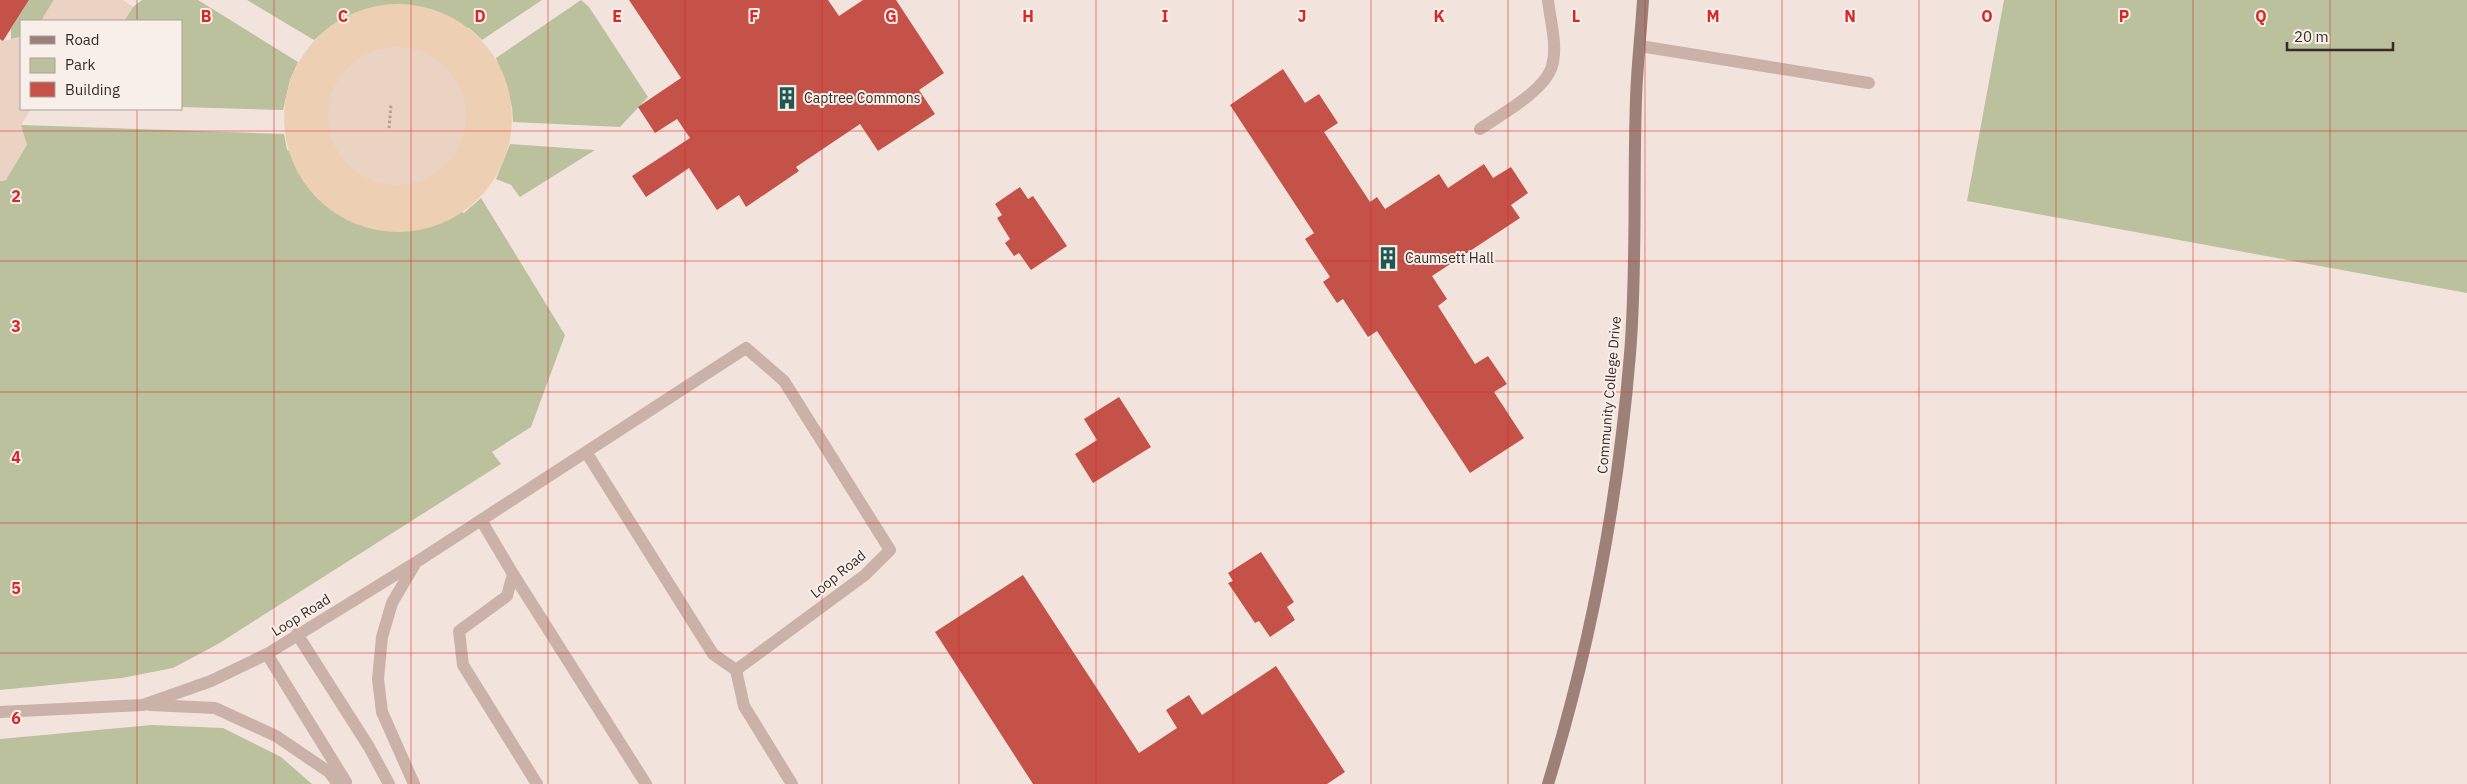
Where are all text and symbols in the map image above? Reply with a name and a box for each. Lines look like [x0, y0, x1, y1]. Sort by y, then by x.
text: B [201, 6, 212, 26]
text: C [338, 6, 348, 26]
text: D [474, 6, 486, 26]
text: E [612, 6, 622, 26]
text: F [749, 6, 759, 26]
text: G [885, 6, 897, 26]
text: H [1022, 6, 1034, 26]
text: I [1162, 6, 1169, 26]
text: J [1298, 6, 1306, 26]
text: K [1433, 6, 1445, 26]
text: L [1572, 6, 1580, 26]
text: M [1706, 6, 1720, 26]
text: N [1844, 6, 1856, 26]
text: O [1981, 6, 1993, 26]
text: P [2119, 6, 2129, 26]
text: Q [2255, 6, 2267, 26]
legend [20, 20, 182, 110]
scale bar [2287, 20, 2393, 52]
text: 20 m [2294, 27, 2329, 46]
text: Road [65, 30, 100, 49]
text: Park [65, 55, 95, 74]
text: Building [65, 80, 120, 99]
building icon: Captree Commons [774, 85, 800, 111]
place label: Captree Commons [804, 89, 921, 107]
text: 2 [11, 186, 21, 206]
building icon: Caumsett Hall [1375, 245, 1401, 271]
place label: Caumsett Hall [1405, 249, 1494, 267]
street label: Community College Drive [1593, 315, 1625, 475]
text: 3 [11, 316, 21, 336]
text: 4 [11, 447, 21, 467]
street label: Loop Road [807, 546, 869, 602]
text: 5 [11, 578, 21, 598]
street label: Loop Road [268, 590, 334, 640]
text: 6 [11, 708, 21, 728]

